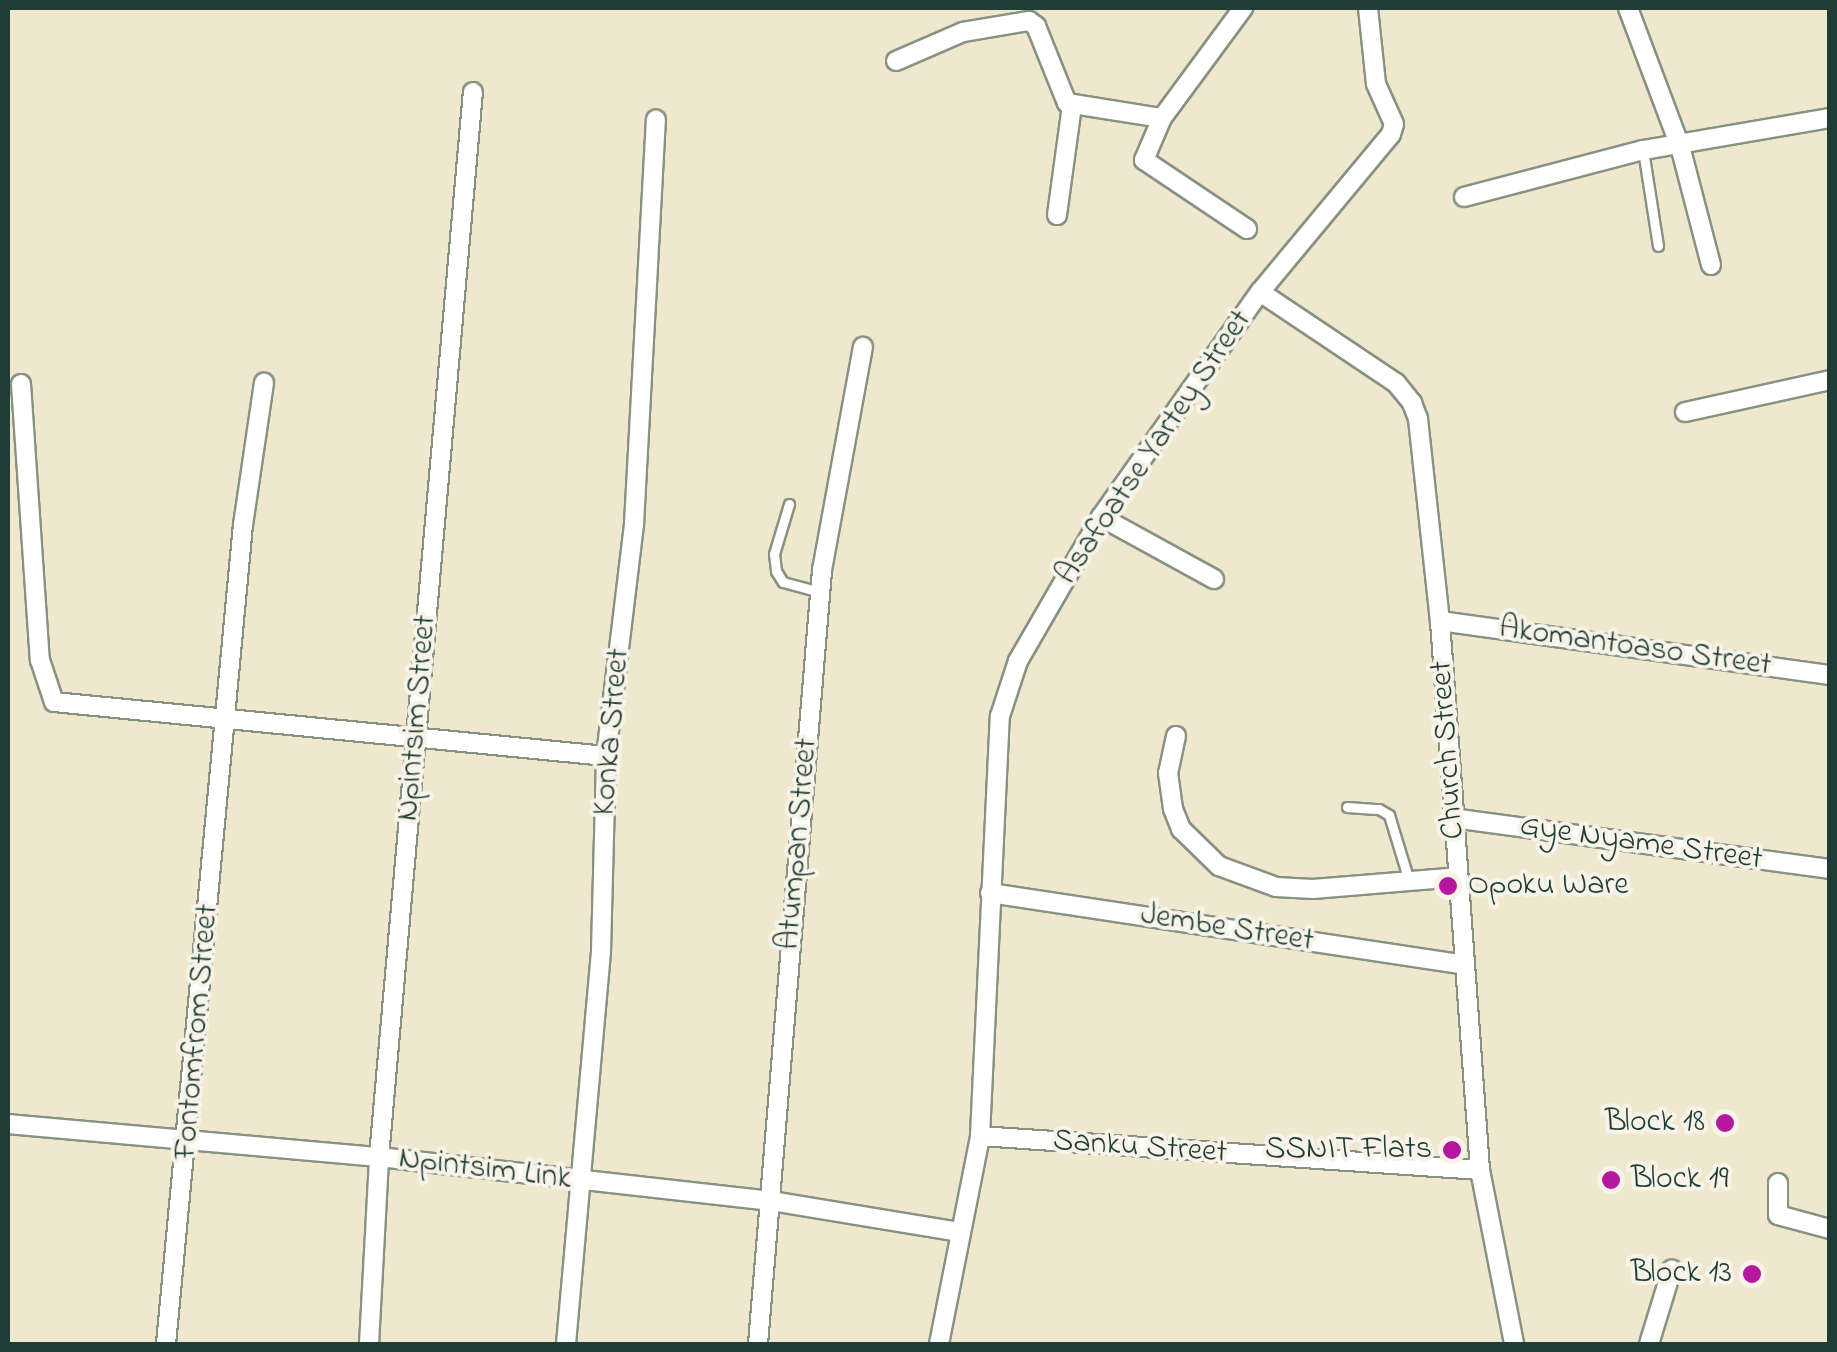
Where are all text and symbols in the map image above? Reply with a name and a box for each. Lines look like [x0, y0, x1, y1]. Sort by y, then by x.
street label: Asafoatse Yartey Street [1049, 303, 1261, 593]
street label: Akomantoaso Street [1496, 610, 1774, 686]
street label: Npintsim Street [390, 613, 446, 823]
street label: Konka Street [587, 647, 639, 817]
street label: Church Street [1424, 659, 1474, 841]
street label: Atumpan Street [771, 736, 827, 952]
street label: Gye Nyame Street [1517, 808, 1765, 880]
place label: Opoku Ware [1468, 867, 1629, 905]
marker: Opoku Ware [1437, 875, 1459, 897]
street label: Jembe Street [1138, 896, 1316, 962]
street label: Fontomfrom Street [168, 903, 228, 1161]
place label: Block 18 [1605, 1104, 1705, 1142]
marker: Block 18 [1714, 1112, 1736, 1134]
street label: Sanku Street [1052, 1123, 1228, 1173]
place label: SSNIT Flats [1265, 1131, 1432, 1169]
marker: SSNIT Flats [1441, 1139, 1463, 1161]
street label: Npintsim Link [397, 1140, 573, 1200]
place label: Block 19 [1631, 1161, 1729, 1199]
marker: Block 19 [1600, 1169, 1622, 1191]
place label: Block 13 [1631, 1255, 1732, 1293]
marker: Block 13 [1741, 1263, 1763, 1285]

